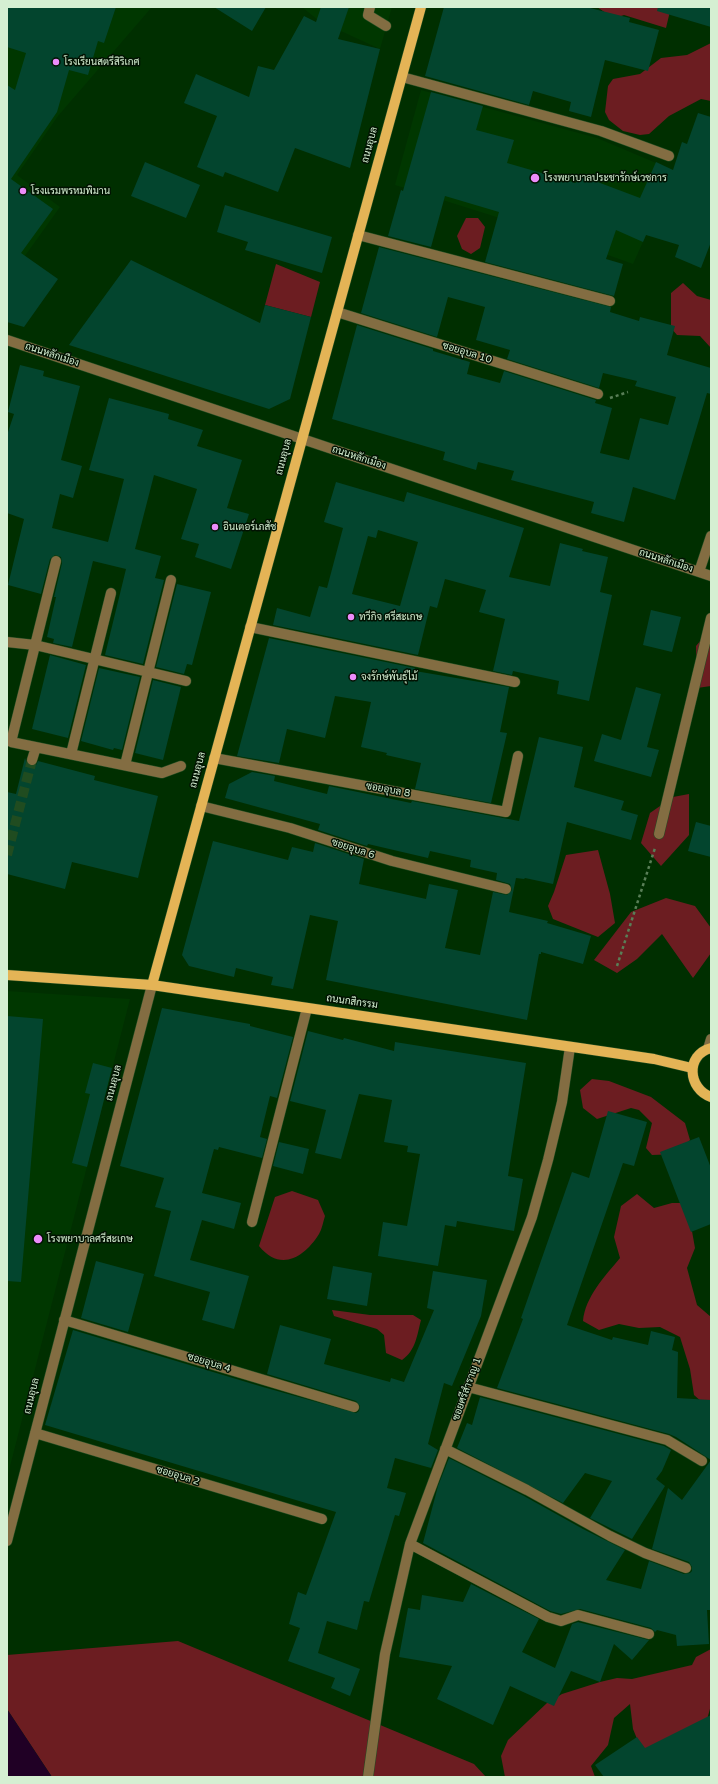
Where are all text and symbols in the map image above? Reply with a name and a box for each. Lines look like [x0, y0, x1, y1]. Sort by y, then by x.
place label: โรงเรียนสตรีสิริเกศ [64, 56, 139, 68]
marker: โรงเรียนสตรีสิริเกศ [51, 57, 61, 67]
street label: ถนนอุบล [359, 126, 381, 164]
marker: โรงพยาบาลประชารักษ์เวชการ [529, 172, 541, 184]
place label: โรงพยาบาลประชารักษ์เวชการ [544, 172, 667, 184]
place label: โรงแรมพรหมพิมาน [31, 185, 110, 197]
marker: โรงแรมพรหมพิมาน [18, 186, 28, 196]
street label: ซอยอุบล 10 [441, 340, 493, 366]
street label: ถนนหลักเมือง [23, 341, 81, 369]
street label: ถนนอุบล [273, 438, 295, 476]
street label: ถนนหลักเมือง [330, 444, 388, 472]
place label: อินเตอร์เภสัช [223, 521, 276, 533]
marker: อินเตอร์เภสัช [210, 522, 220, 532]
street label: ถนนหลักเมือง [637, 547, 695, 575]
place label: ทวีกิจ ศรีสะเกษ [359, 611, 422, 623]
marker: ทวีกิจ ศรีสะเกษ [346, 612, 356, 622]
place label: จงรักษ์พันธุ์ไม้ [361, 671, 417, 683]
marker: จงรักษ์พันธุ์ไม้ [348, 672, 358, 682]
street label: ถนนอุบล [187, 751, 209, 789]
street label: ซอยอุบล 8 [365, 780, 411, 800]
street label: ซอยอุบล 6 [330, 836, 376, 862]
street label: ถนนกสิกรรม [326, 992, 378, 1012]
street label: ถนนอุบล [103, 1064, 125, 1102]
marker: โรงพยาบาลศรีสะเกษ [32, 1233, 44, 1245]
place label: โรงพยาบาลศรีสะเกษ [47, 1233, 133, 1245]
street label: ซอยอุบล 4 [186, 1351, 232, 1375]
street label: ซอยศรีสำราญ 1 [450, 1356, 484, 1422]
street label: ถนนอุบล [22, 1377, 42, 1415]
street label: ซอยอุบล 2 [155, 1464, 201, 1488]

